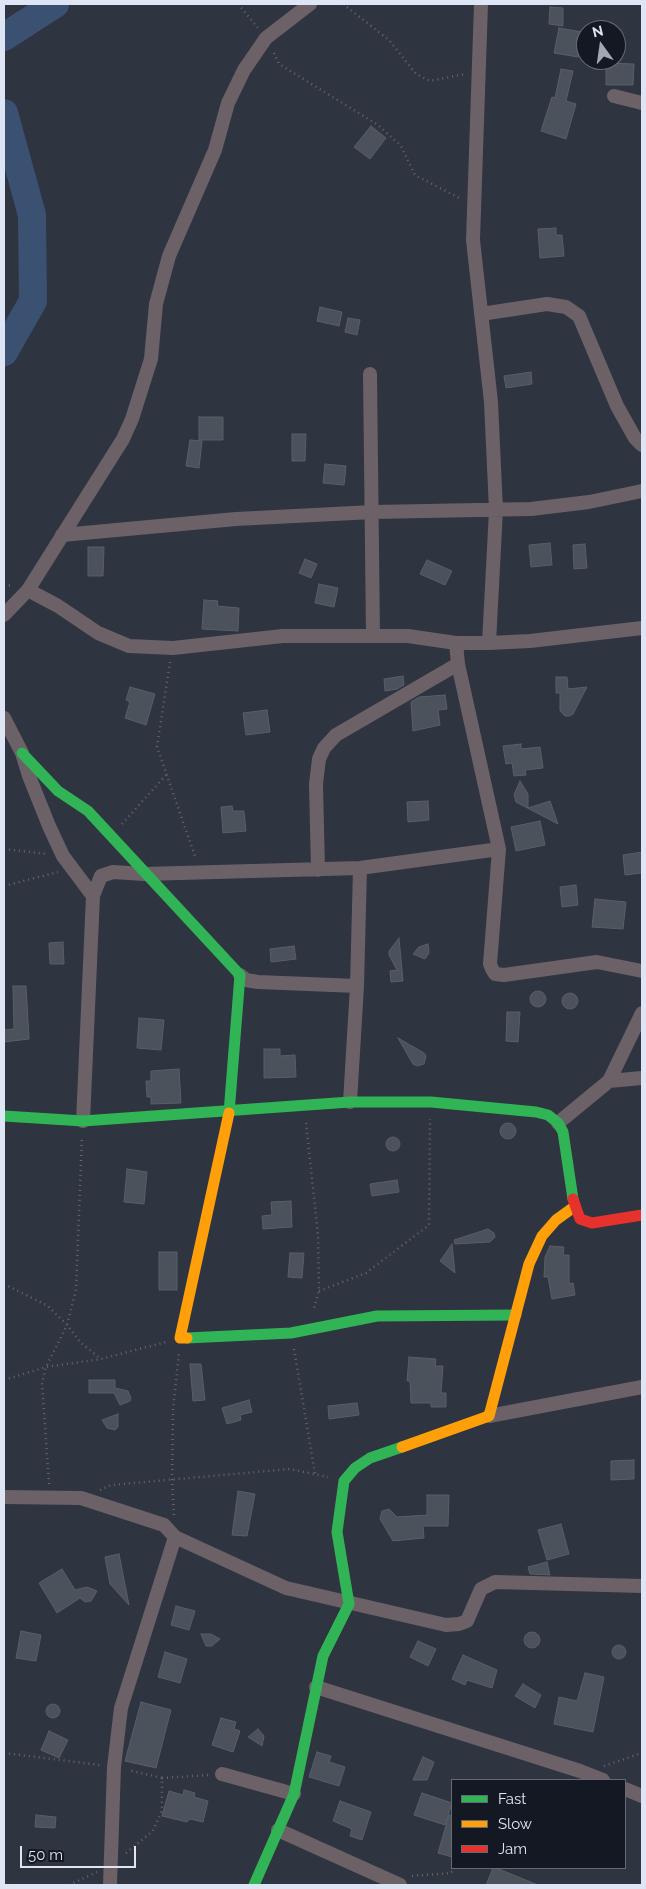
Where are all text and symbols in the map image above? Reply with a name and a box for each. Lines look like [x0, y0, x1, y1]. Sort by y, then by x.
north arrow [576, 20, 626, 70]
text: N [590, 22, 605, 40]
legend [451, 1779, 626, 1869]
text: Fast [498, 1790, 526, 1808]
text: Slow [498, 1815, 532, 1833]
scale bar [22, 1836, 139, 1868]
text: Jam [498, 1840, 527, 1858]
text: 50 m [28, 1846, 63, 1864]

